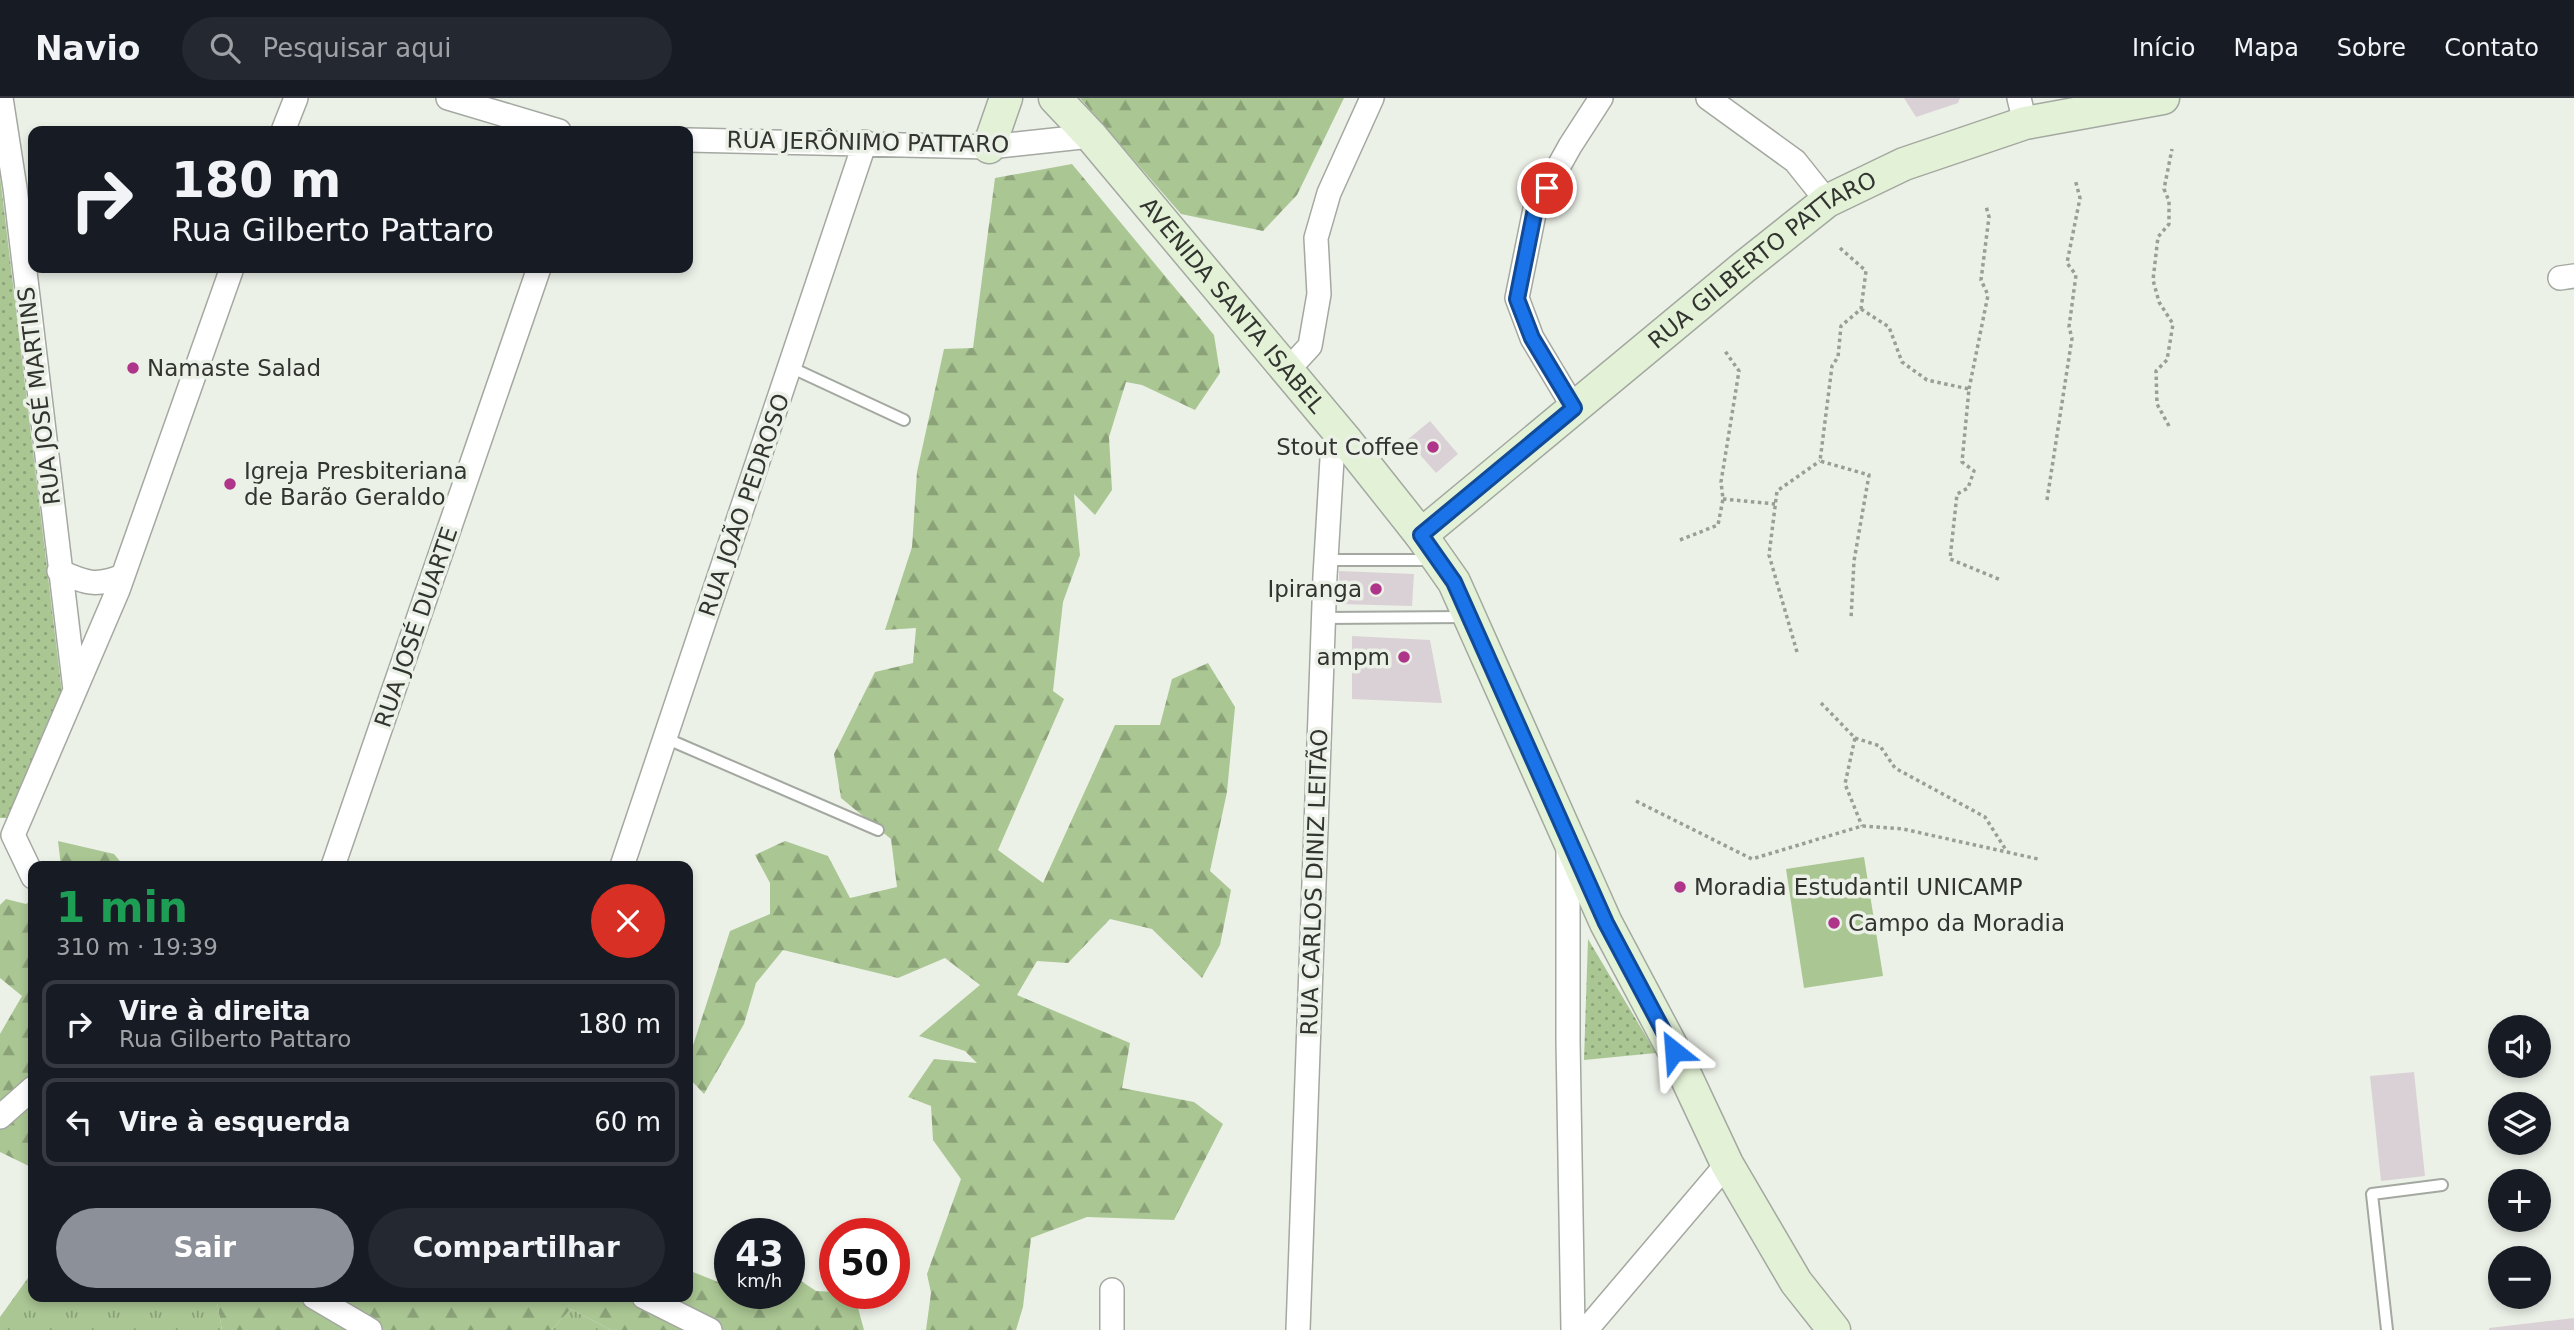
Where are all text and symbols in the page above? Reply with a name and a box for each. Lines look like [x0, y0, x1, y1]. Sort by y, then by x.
search box [182, 17, 672, 80]
text: Navio [35, 29, 140, 68]
icon: search [206, 29, 244, 67]
text: Pesquisar aqui [262, 33, 451, 63]
text: Início [2132, 34, 2196, 62]
text: Mapa [2234, 34, 2299, 62]
text: Sobre [2337, 34, 2406, 62]
text: Contato [2444, 34, 2539, 62]
street label: RUA JERÔNIMO PATTARO [726, 126, 1010, 157]
text: 180 m [171, 152, 341, 209]
icon: right [56, 154, 147, 245]
pin [1517, 158, 1577, 218]
street label: RUA GILBERTO PATTARO [1643, 166, 1880, 354]
icon: arrive [1528, 169, 1566, 207]
street label: AVENIDA SANTA ISABEL [1135, 192, 1330, 418]
text: Rua Gilberto Pattaro [171, 211, 494, 249]
street label: RUA JOSÉ MARTINS [12, 285, 65, 507]
place label: Namaste Salad [147, 355, 321, 381]
marker: Namaste Salad [125, 360, 141, 376]
street label: RUA JOÃO PEDROSO [693, 390, 794, 620]
place label: Stout Coffee [1276, 434, 1419, 460]
marker: Stout Coffee [1425, 439, 1441, 455]
place label: Igreja Presbiteriana de Barão Geraldo [244, 458, 468, 510]
marker: Igreja Presbiteriana de Barão Geraldo [222, 476, 238, 492]
street label: RUA JOSÉ DUARTE [369, 523, 463, 731]
place label: Ipiranga [1267, 576, 1362, 602]
marker: Ipiranga [1368, 581, 1384, 597]
place label: ampm [1316, 644, 1390, 670]
marker: ampm [1396, 649, 1412, 665]
street label: RUA CARLOS DINIZ LEITÃO [1295, 728, 1332, 1036]
place label: Moradia Estudantil UNICAMP [1694, 874, 2023, 900]
marker: Moradia Estudantil UNICAMP [1672, 879, 1688, 895]
text: 1 min [56, 883, 188, 932]
button: close [591, 884, 665, 958]
place label: Campo da Moradia [1848, 910, 2065, 936]
marker: Campo da Moradia [1826, 915, 1842, 931]
text: 310 m · 19:39 [56, 934, 218, 960]
text: Vire à direita [119, 996, 311, 1026]
icon: right [60, 1005, 98, 1043]
text: 180 m [578, 1009, 661, 1039]
position arrow [1637, 1014, 1711, 1088]
map controls [2488, 1015, 2551, 1309]
button: sound [2488, 1015, 2551, 1078]
text: Rua Gilberto Pattaro [119, 1026, 351, 1052]
button: layers [2488, 1092, 2551, 1155]
icon: left [60, 1103, 98, 1141]
text: Vire à esquerda [119, 1107, 351, 1137]
text: 60 m [594, 1107, 661, 1137]
button: + [2488, 1169, 2551, 1232]
button: Sair [56, 1208, 354, 1288]
button: Compartilhar [368, 1208, 665, 1288]
speed limit sign: 50 [819, 1218, 910, 1309]
text: 43 [735, 1234, 784, 1274]
button: − [2488, 1246, 2551, 1309]
text: km/h [737, 1270, 782, 1291]

